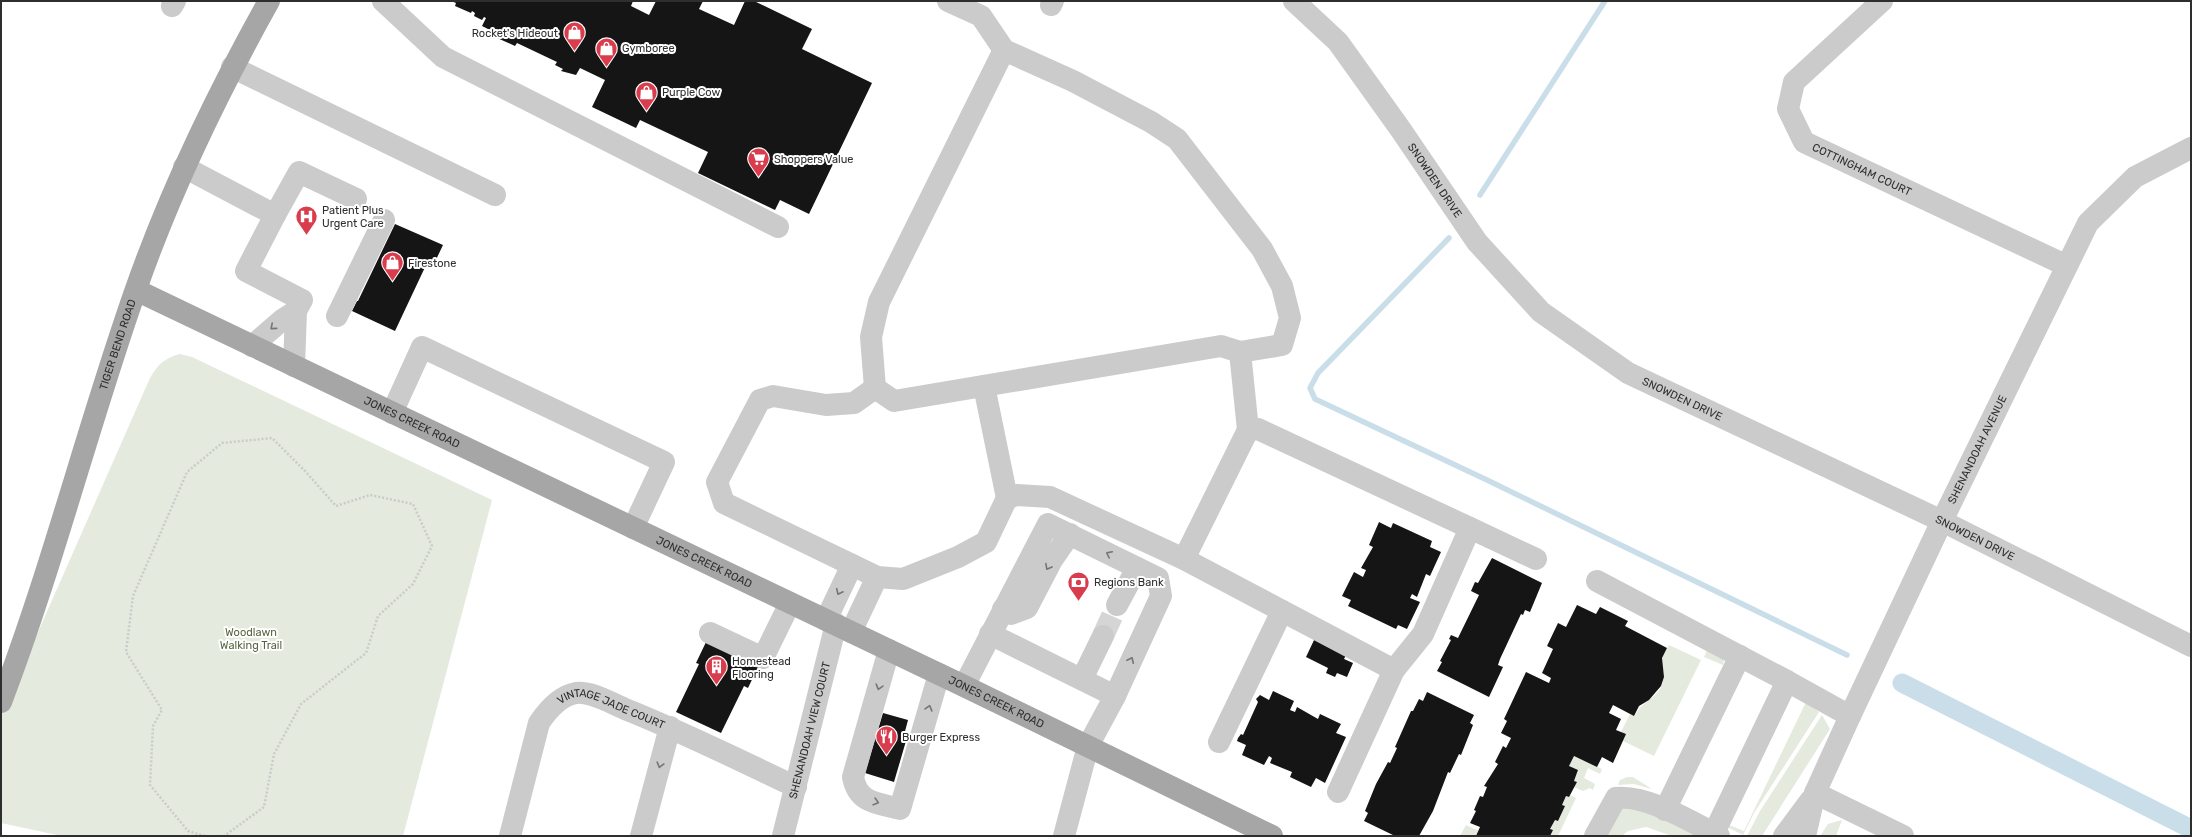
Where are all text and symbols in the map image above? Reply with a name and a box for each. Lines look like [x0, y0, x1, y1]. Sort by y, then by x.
shop icon: Rocket's Hideout [561, 20, 587, 53]
place label: Rocket's Hideout [472, 27, 559, 40]
shop icon: Gymboree [594, 35, 620, 68]
place label: Gymboree [622, 42, 675, 55]
shop icon: Purple Cow [633, 79, 659, 112]
place label: Purple Cow [662, 86, 720, 99]
street label: SNOWDEN DRIVE [1405, 141, 1465, 220]
street label: COTTINGHAM COURT [1810, 141, 1914, 199]
supermarket icon: Shoppers Value [745, 146, 771, 179]
place label: Shoppers Value [774, 153, 853, 166]
hospital icon: Patient Plus Urgent Care [294, 203, 320, 236]
place label: Patient Plus Urgent Care [322, 204, 384, 230]
shop icon: Firestone [379, 250, 405, 283]
place label: Firestone [408, 257, 456, 270]
street label: TIGER BEND ROAD [97, 298, 139, 392]
one-way arrow [271, 323, 278, 330]
street label: SNOWDEN DRIVE [1640, 375, 1725, 424]
street label: SHENANDOAH AVENUE [1945, 393, 2010, 506]
street label: JONES CREEK ROAD [362, 394, 462, 451]
street label: SNOWDEN DRIVE [1933, 513, 2017, 564]
street label: JONES CREEK ROAD [654, 534, 754, 591]
one-way arrow [1106, 551, 1113, 559]
one-way arrow [1045, 563, 1053, 570]
bank icon: Regions Bank [1065, 569, 1091, 602]
place label: Regions Bank [1094, 576, 1164, 589]
one-way arrow [836, 588, 844, 596]
park label: Woodlawn Walking Trail [220, 626, 282, 652]
building icon: Homestead Flooring [703, 654, 729, 687]
place label: Homestead Flooring [732, 655, 791, 681]
one-way arrow [1126, 657, 1134, 665]
street label: SHENANDOAH VIEW COURT [787, 660, 833, 800]
street label: JONES CREEK ROAD [946, 674, 1046, 731]
one-way arrow [875, 684, 884, 691]
street label: VINTAGE JADE COURT [555, 687, 667, 732]
one-way arrow [925, 705, 933, 712]
restaurant icon: Burger Express [873, 724, 899, 757]
place label: Burger Express [902, 731, 980, 744]
one-way arrow [656, 761, 665, 768]
one-way arrow [872, 797, 879, 806]

